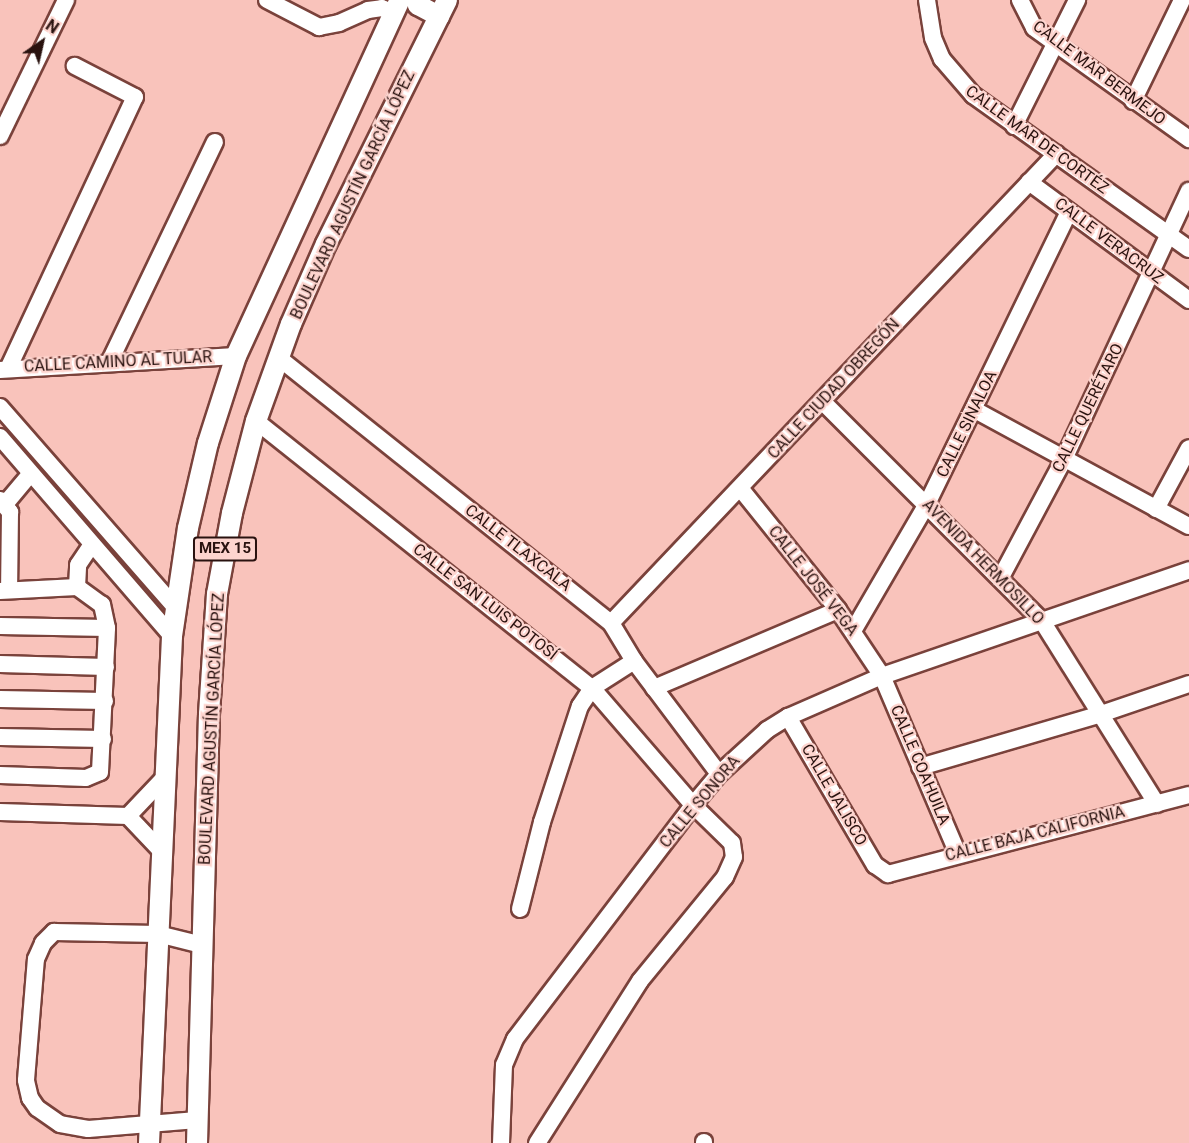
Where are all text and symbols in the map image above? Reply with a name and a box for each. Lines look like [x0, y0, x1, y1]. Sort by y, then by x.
north arrow [12, 12, 72, 72]
text: N [42, 16, 62, 38]
street label: CALLE MAR BERMEJO [1029, 17, 1169, 129]
street label: BOULEVARD AGUSTÍN GARCÍA LÓPEZ [287, 68, 419, 322]
street label: CALLE MAR DE CORTÉZ [962, 82, 1112, 198]
street label: CALLE VERACRUZ [1051, 194, 1167, 288]
street label: CALLE CIUDAD OBREGÓN [764, 315, 904, 463]
street label: CALLE QUERÉTARO [1048, 340, 1128, 476]
street label: CALLE CAMINO AL TULAR [23, 347, 213, 377]
street label: CALLE SINALOA [933, 367, 1001, 481]
street label: AVENIDA HERMOSILLO [918, 495, 1048, 629]
street label: CALLE TLAXCALA [461, 500, 575, 596]
street label: CALLE JOSÉ VEGA [764, 522, 862, 640]
road number: MEX 15 [192, 537, 258, 561]
street label: CALLE SAN LUIS POTOSÍ [409, 540, 561, 664]
street label: BOULEVARD AGUSTÍN GARCÍA LÓPEZ [195, 593, 229, 865]
street label: CALLE COAHUILA [886, 702, 954, 828]
street label: CALLE JALISCO [797, 741, 871, 849]
street label: CALLE SONORA [656, 752, 744, 852]
street label: CALLE BAJA CALIFORNIA [943, 802, 1127, 866]

